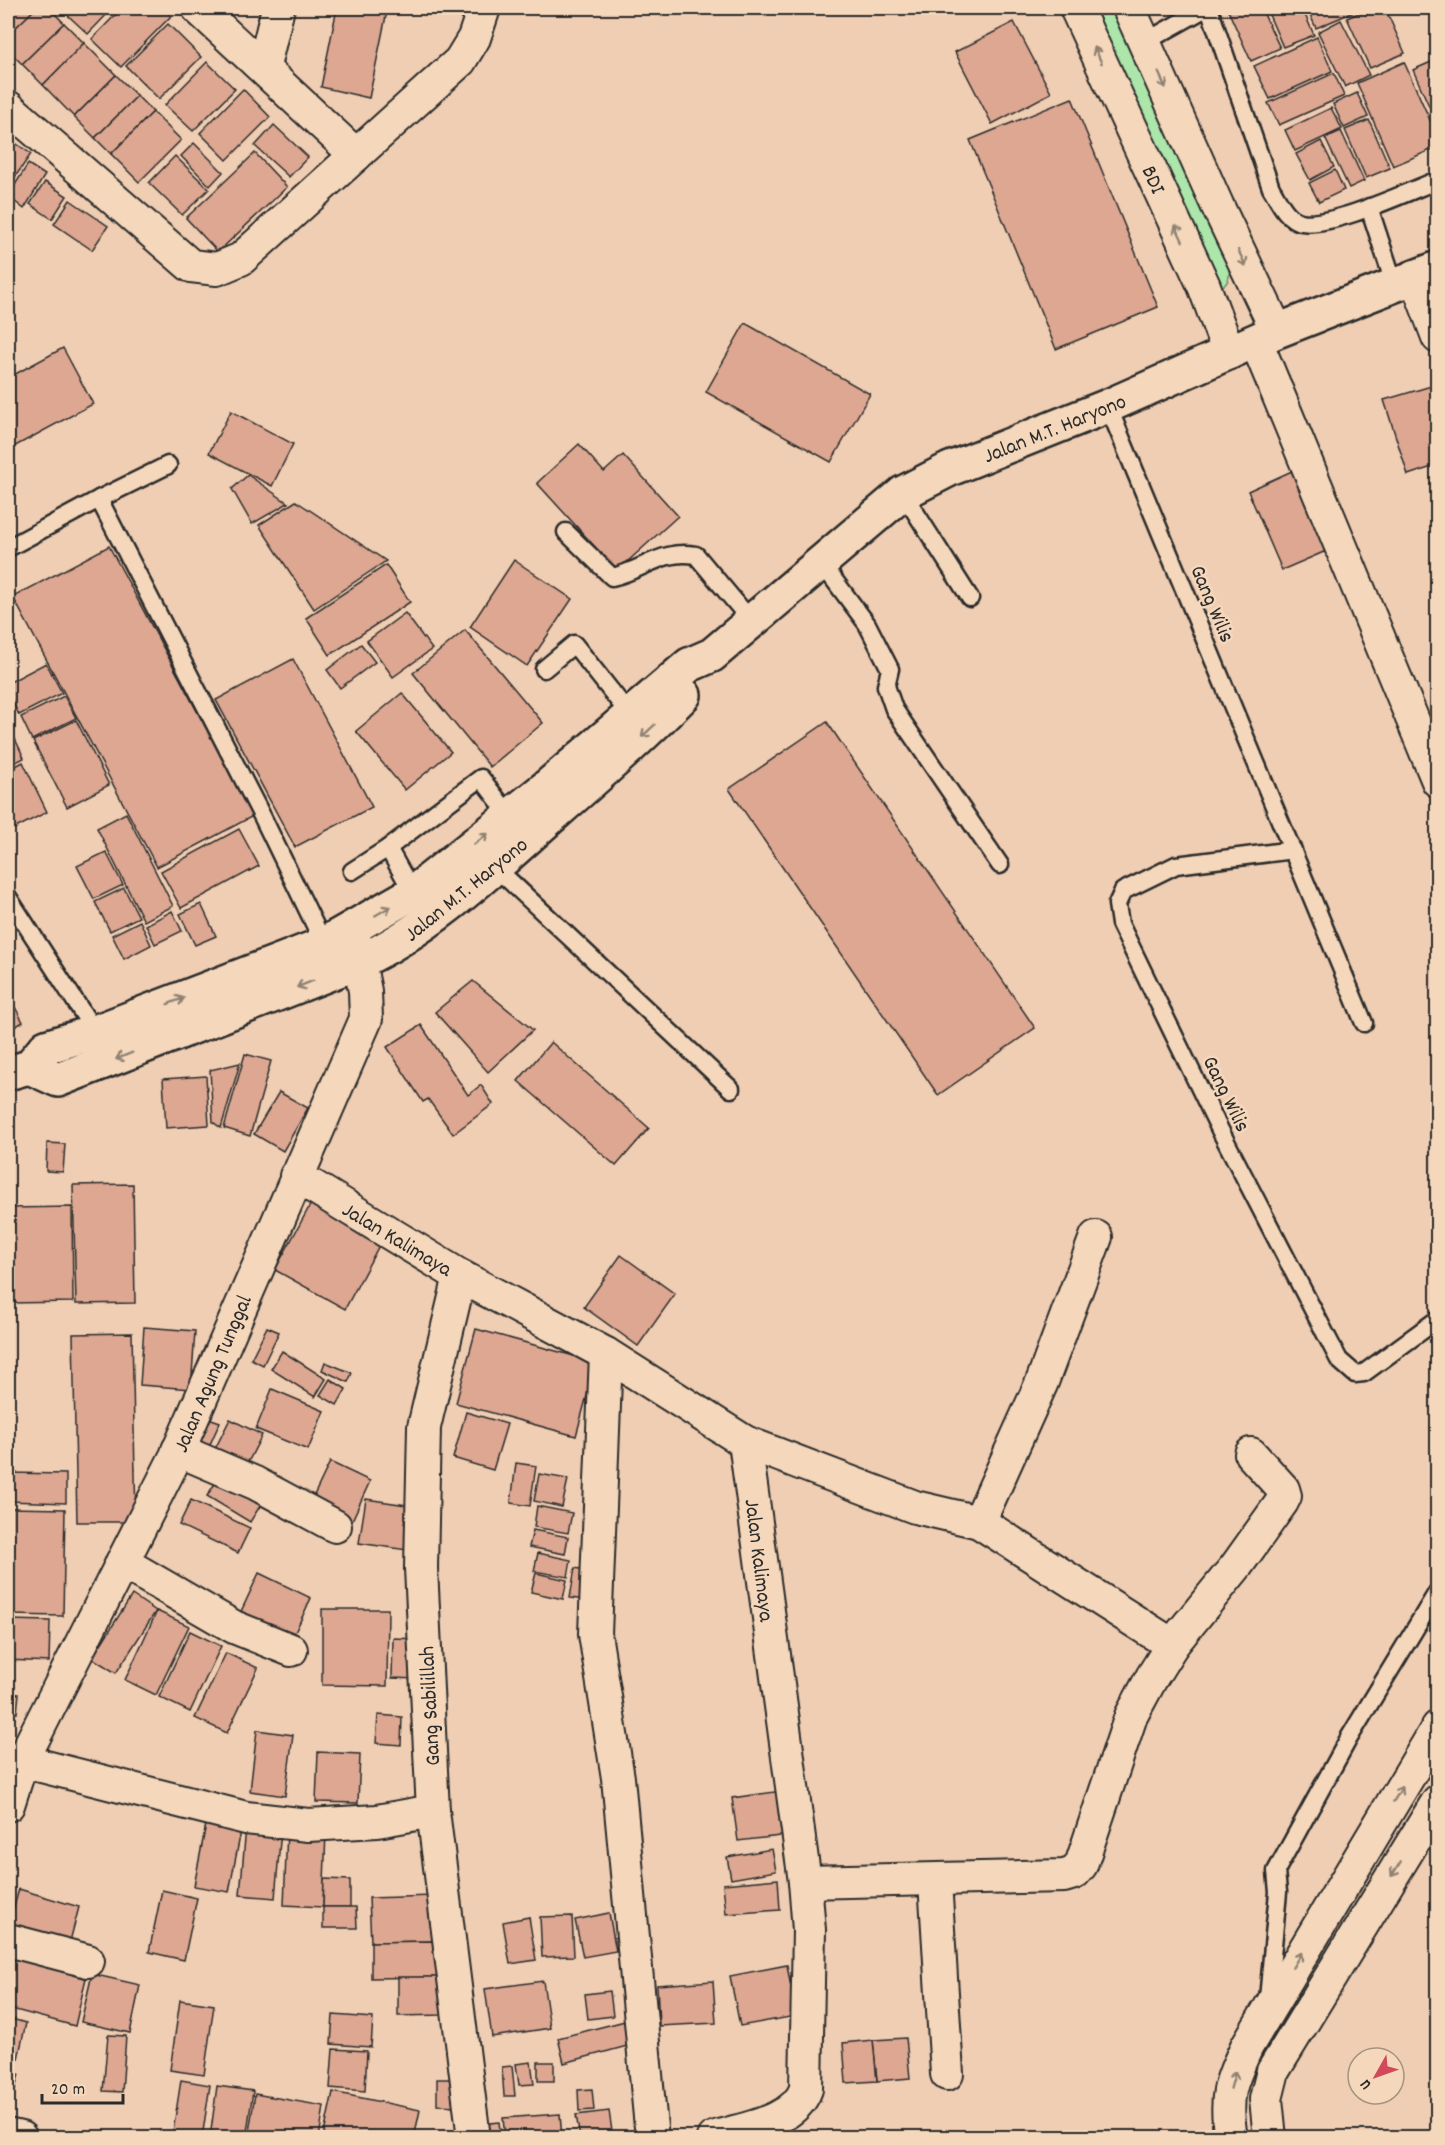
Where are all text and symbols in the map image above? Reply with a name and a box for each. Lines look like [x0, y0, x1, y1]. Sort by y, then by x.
one-way arrow [1092, 47, 1103, 65]
one-way arrow [1157, 71, 1168, 89]
street label: BDI [1132, 161, 1172, 200]
one-way arrow [1173, 224, 1184, 242]
one-way arrow [1237, 248, 1248, 266]
street label: Jalan M.T. Haryono [979, 387, 1131, 473]
street label: Gang Wilis [1181, 561, 1241, 648]
one-way arrow [641, 724, 656, 738]
street label: Jalan M.T. Haryono [399, 831, 536, 950]
one-way arrow [473, 833, 489, 846]
one-way arrow [373, 905, 391, 916]
one-way arrow [296, 979, 315, 990]
one-way arrow [166, 995, 184, 1006]
one-way arrow [115, 1051, 134, 1062]
street label: Gang Wilis [1193, 1051, 1257, 1138]
street label: Jalan Kalimaya [335, 1196, 458, 1286]
street label: Jalan Agung Tunggal [167, 1291, 261, 1458]
street label: Jalan Kalimaya [735, 1497, 781, 1624]
street label: Gang Sabilillah [413, 1645, 450, 1767]
one-way arrow [1391, 1785, 1404, 1802]
one-way arrow [1389, 1860, 1401, 1877]
one-way arrow [1291, 1952, 1303, 1969]
north arrow [1346, 2046, 1406, 2106]
scale bar [42, 2067, 123, 2105]
one-way arrow [1228, 2071, 1239, 2090]
text: U [1355, 2073, 1378, 2094]
text: 20 m [51, 2078, 85, 2103]

